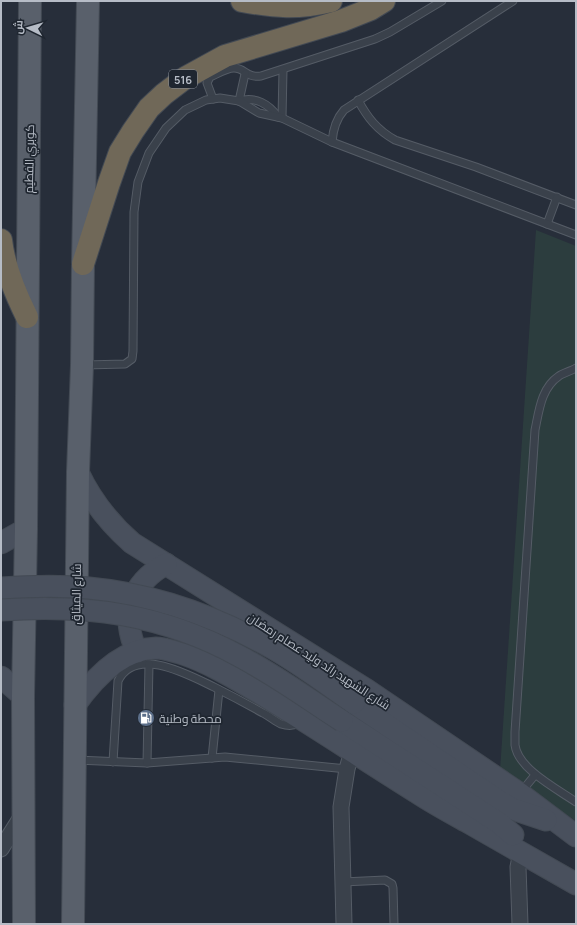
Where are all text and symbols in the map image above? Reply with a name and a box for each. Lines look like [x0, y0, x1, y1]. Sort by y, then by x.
north arrow [8, 8, 48, 48]
text: ش [9, 19, 26, 35]
road number: 516 [169, 70, 197, 88]
street label: كوبري الفطيم [20, 124, 40, 194]
street label: شارع الميثاق [67, 563, 85, 625]
street label: شارع الشهيد رائد وليد عصام رمضان [244, 608, 394, 714]
fuel station icon: محطة وطنية [136, 708, 156, 728]
place label: محطة وطنية [159, 710, 222, 727]

